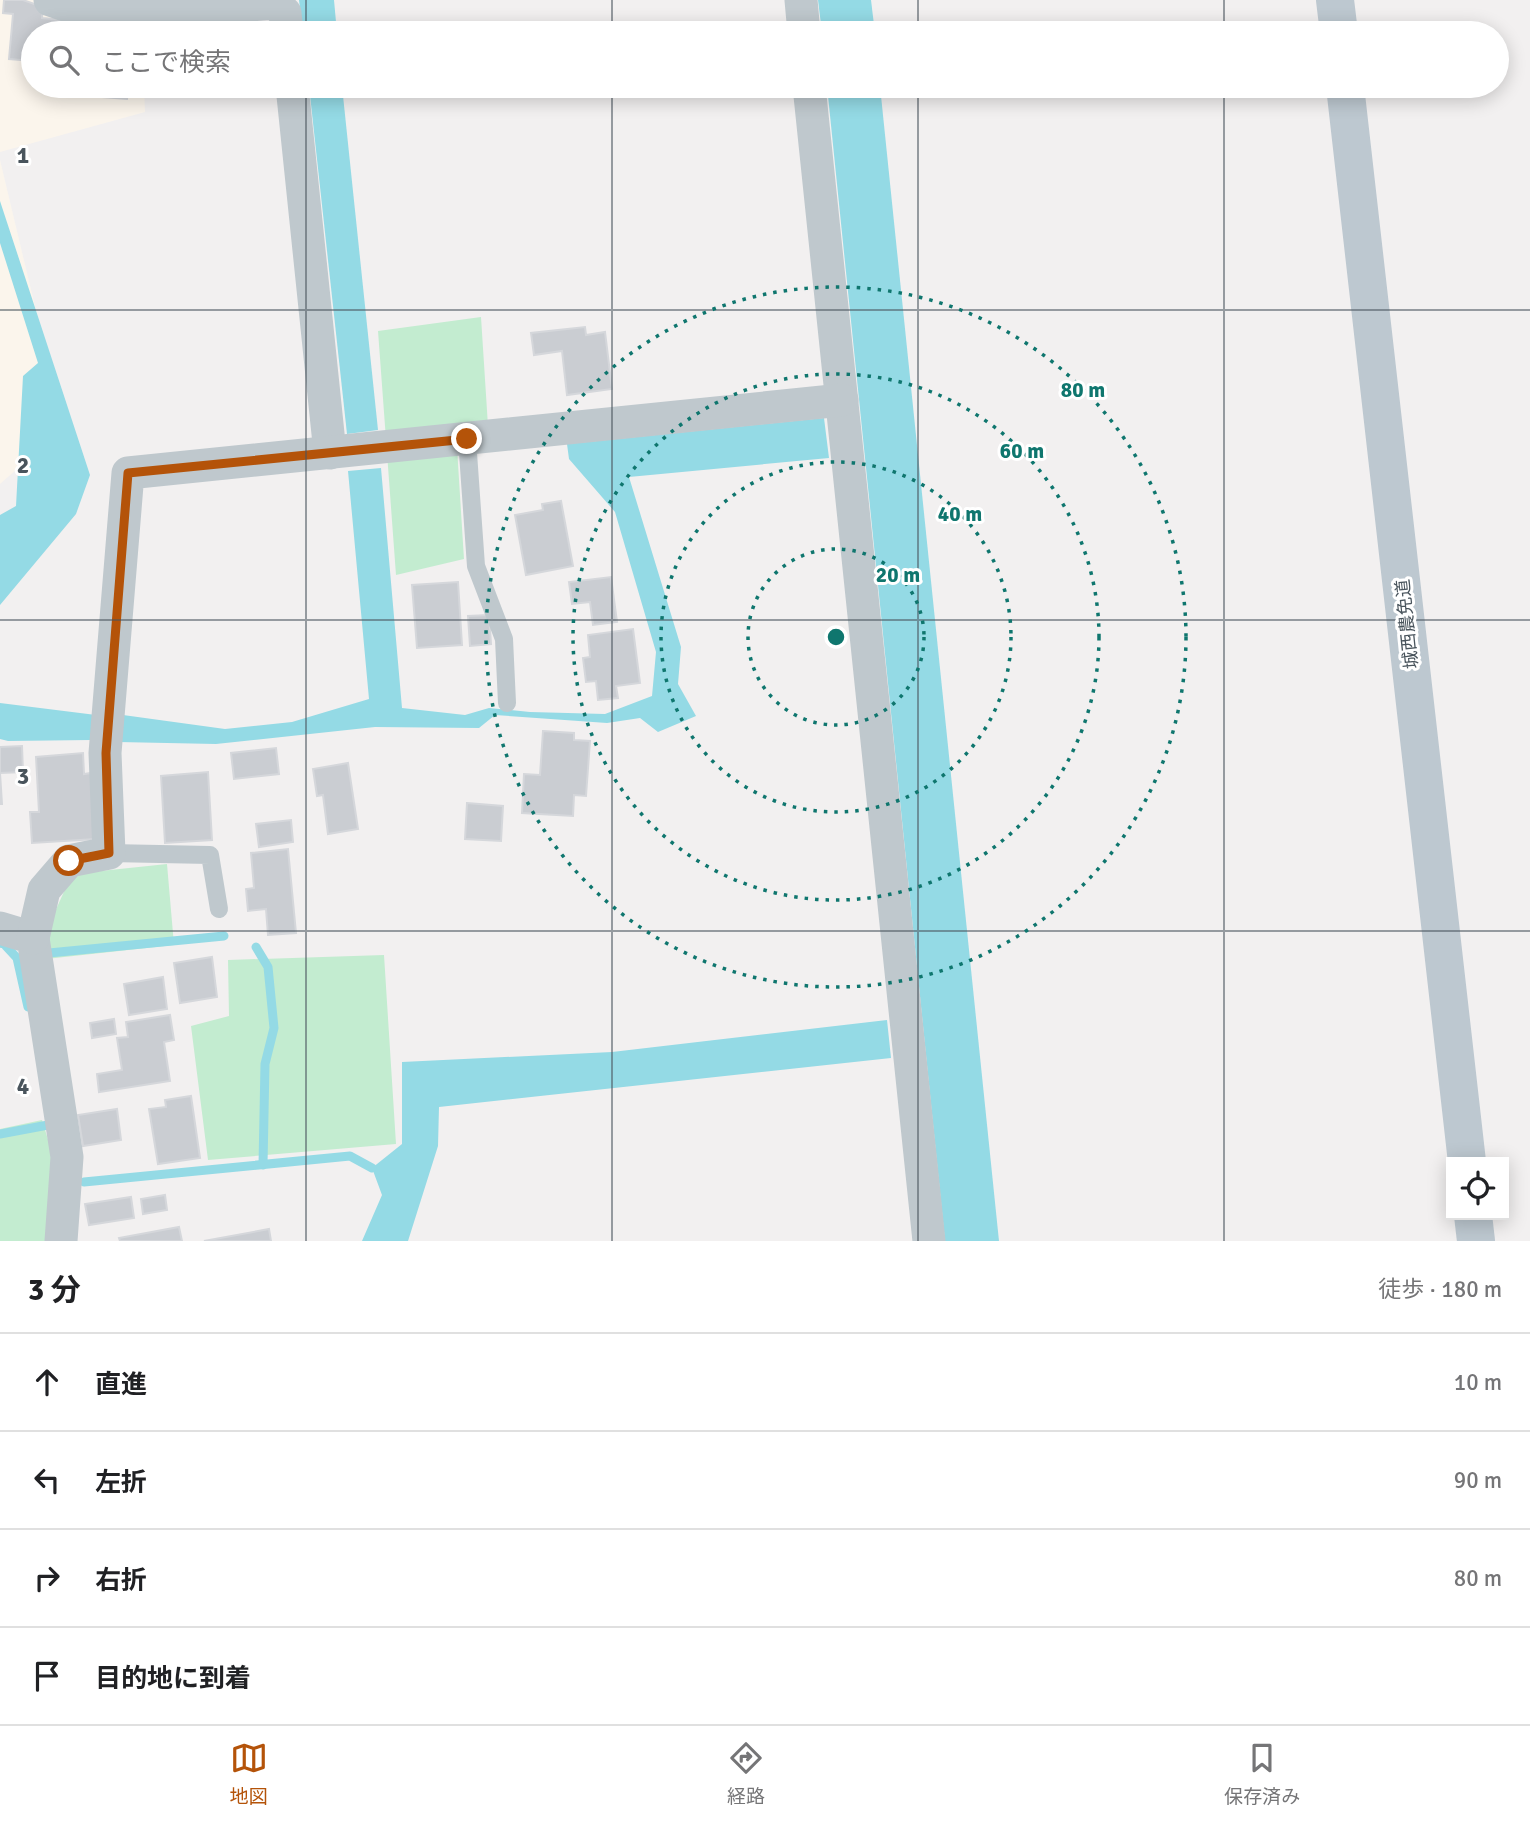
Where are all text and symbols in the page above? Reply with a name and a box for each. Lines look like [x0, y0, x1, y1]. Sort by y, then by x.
search box [21, 21, 1509, 98]
icon: search [45, 41, 83, 79]
text: ここで検索 [101, 47, 231, 79]
text: 1 [17, 141, 29, 170]
text: 80 m [1061, 377, 1105, 403]
route end [451, 423, 482, 454]
text: 60 m [1000, 438, 1044, 464]
text: 2 [17, 451, 29, 480]
text: 40 m [938, 501, 982, 527]
text: 20 m [876, 562, 920, 588]
street label: 城西農免道 [1391, 578, 1423, 670]
centre of rings [824, 625, 848, 649]
text: 3 [17, 762, 29, 791]
route start [53, 845, 84, 876]
text: 4 [17, 1072, 29, 1101]
map controls [1446, 1157, 1509, 1220]
button: locate [1446, 1157, 1509, 1220]
text: 3 分 [28, 1272, 81, 1309]
text: 徒歩 · 180 m [1378, 1275, 1502, 1304]
icon: ahead [28, 1363, 66, 1401]
text: 10 m [1454, 1368, 1502, 1397]
text: 直進 [95, 1369, 147, 1401]
icon: left [28, 1461, 66, 1499]
text: 90 m [1454, 1466, 1502, 1495]
text: 左折 [95, 1467, 147, 1499]
icon: right [28, 1559, 66, 1597]
text: 80 m [1454, 1564, 1502, 1593]
text: 右折 [95, 1565, 147, 1597]
icon: arrive [28, 1657, 66, 1695]
text: 目的地に到着 [95, 1663, 251, 1695]
tab: 地図 [230, 1739, 268, 1809]
tab: 経路 [727, 1739, 765, 1809]
tab: 保存済み [1224, 1739, 1300, 1809]

